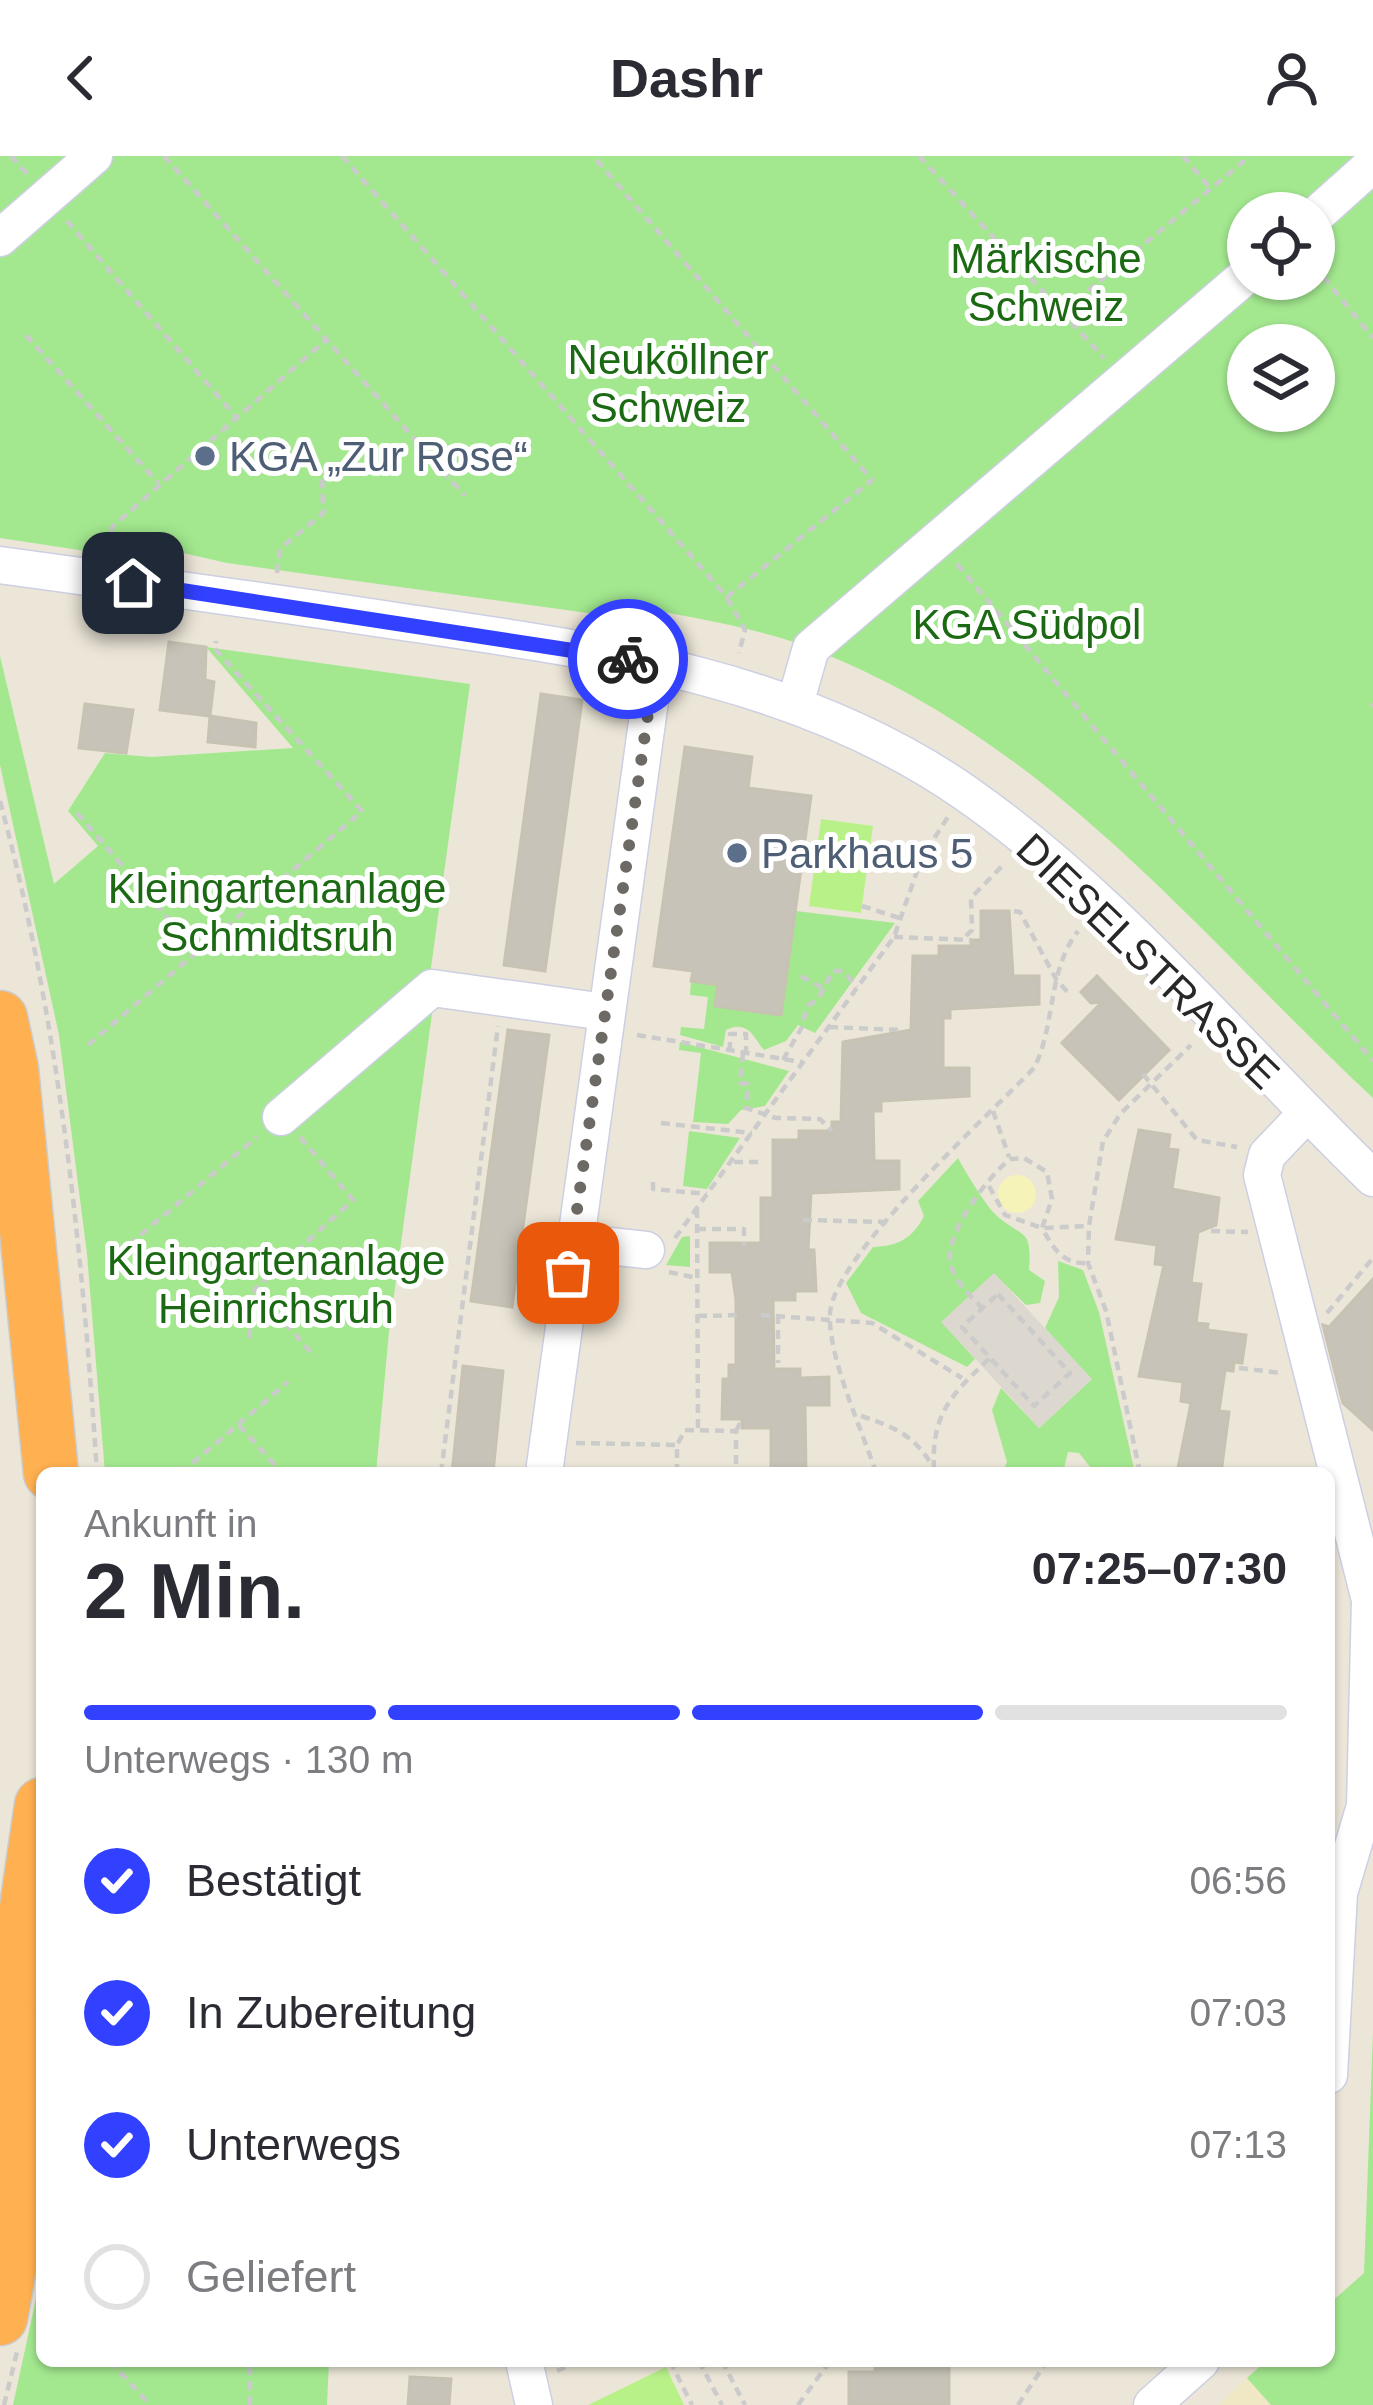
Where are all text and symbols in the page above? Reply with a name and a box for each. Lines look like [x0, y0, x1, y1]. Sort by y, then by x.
icon: back [48, 45, 114, 111]
icon: person [1259, 45, 1325, 111]
text: Dashr [610, 48, 763, 108]
map controls [1227, 192, 1335, 432]
button: locate [1227, 192, 1335, 300]
park label: Märkische Schweiz [950, 235, 1142, 330]
button: layers [1227, 324, 1335, 432]
park label: Neuköllner Schweiz [568, 336, 768, 431]
place label: KGA „Zur Rose“ [229, 433, 528, 480]
marker: KGA „Zur Rose“ [192, 443, 218, 469]
pin [82, 532, 184, 634]
icon: home [100, 550, 166, 616]
courier [568, 599, 688, 719]
park label: KGA Südpol [913, 601, 1141, 648]
icon: bike [595, 626, 661, 692]
street label: DIESELSTRASSE [1007, 824, 1289, 1098]
place label: Parkhaus 5 [761, 830, 973, 877]
marker: Parkhaus 5 [724, 840, 750, 866]
park label: Kleingartenanlage Schmidtsruh [108, 865, 446, 960]
pin [517, 1222, 619, 1324]
park label: Kleingartenanlage Heinrichsruh [107, 1237, 445, 1332]
icon: bag [535, 1240, 601, 1306]
text: Ankunft in [84, 1502, 257, 1545]
text: 07:25–07:30 [1032, 1543, 1287, 1594]
text: 2 Min. [84, 1547, 305, 1635]
text: Unterwegs · 130 m [84, 1738, 413, 1781]
icon: check [84, 1848, 150, 1914]
text: Bestätigt [186, 1855, 361, 1906]
text: 06:56 [1189, 1859, 1287, 1902]
icon: check [84, 1980, 150, 2046]
text: In Zubereitung [186, 1987, 476, 2038]
text: 07:03 [1189, 1991, 1287, 2034]
icon: check [84, 2112, 150, 2178]
text: Unterwegs [186, 2119, 401, 2170]
text: 07:13 [1189, 2123, 1287, 2166]
text: Geliefert [186, 2251, 356, 2302]

